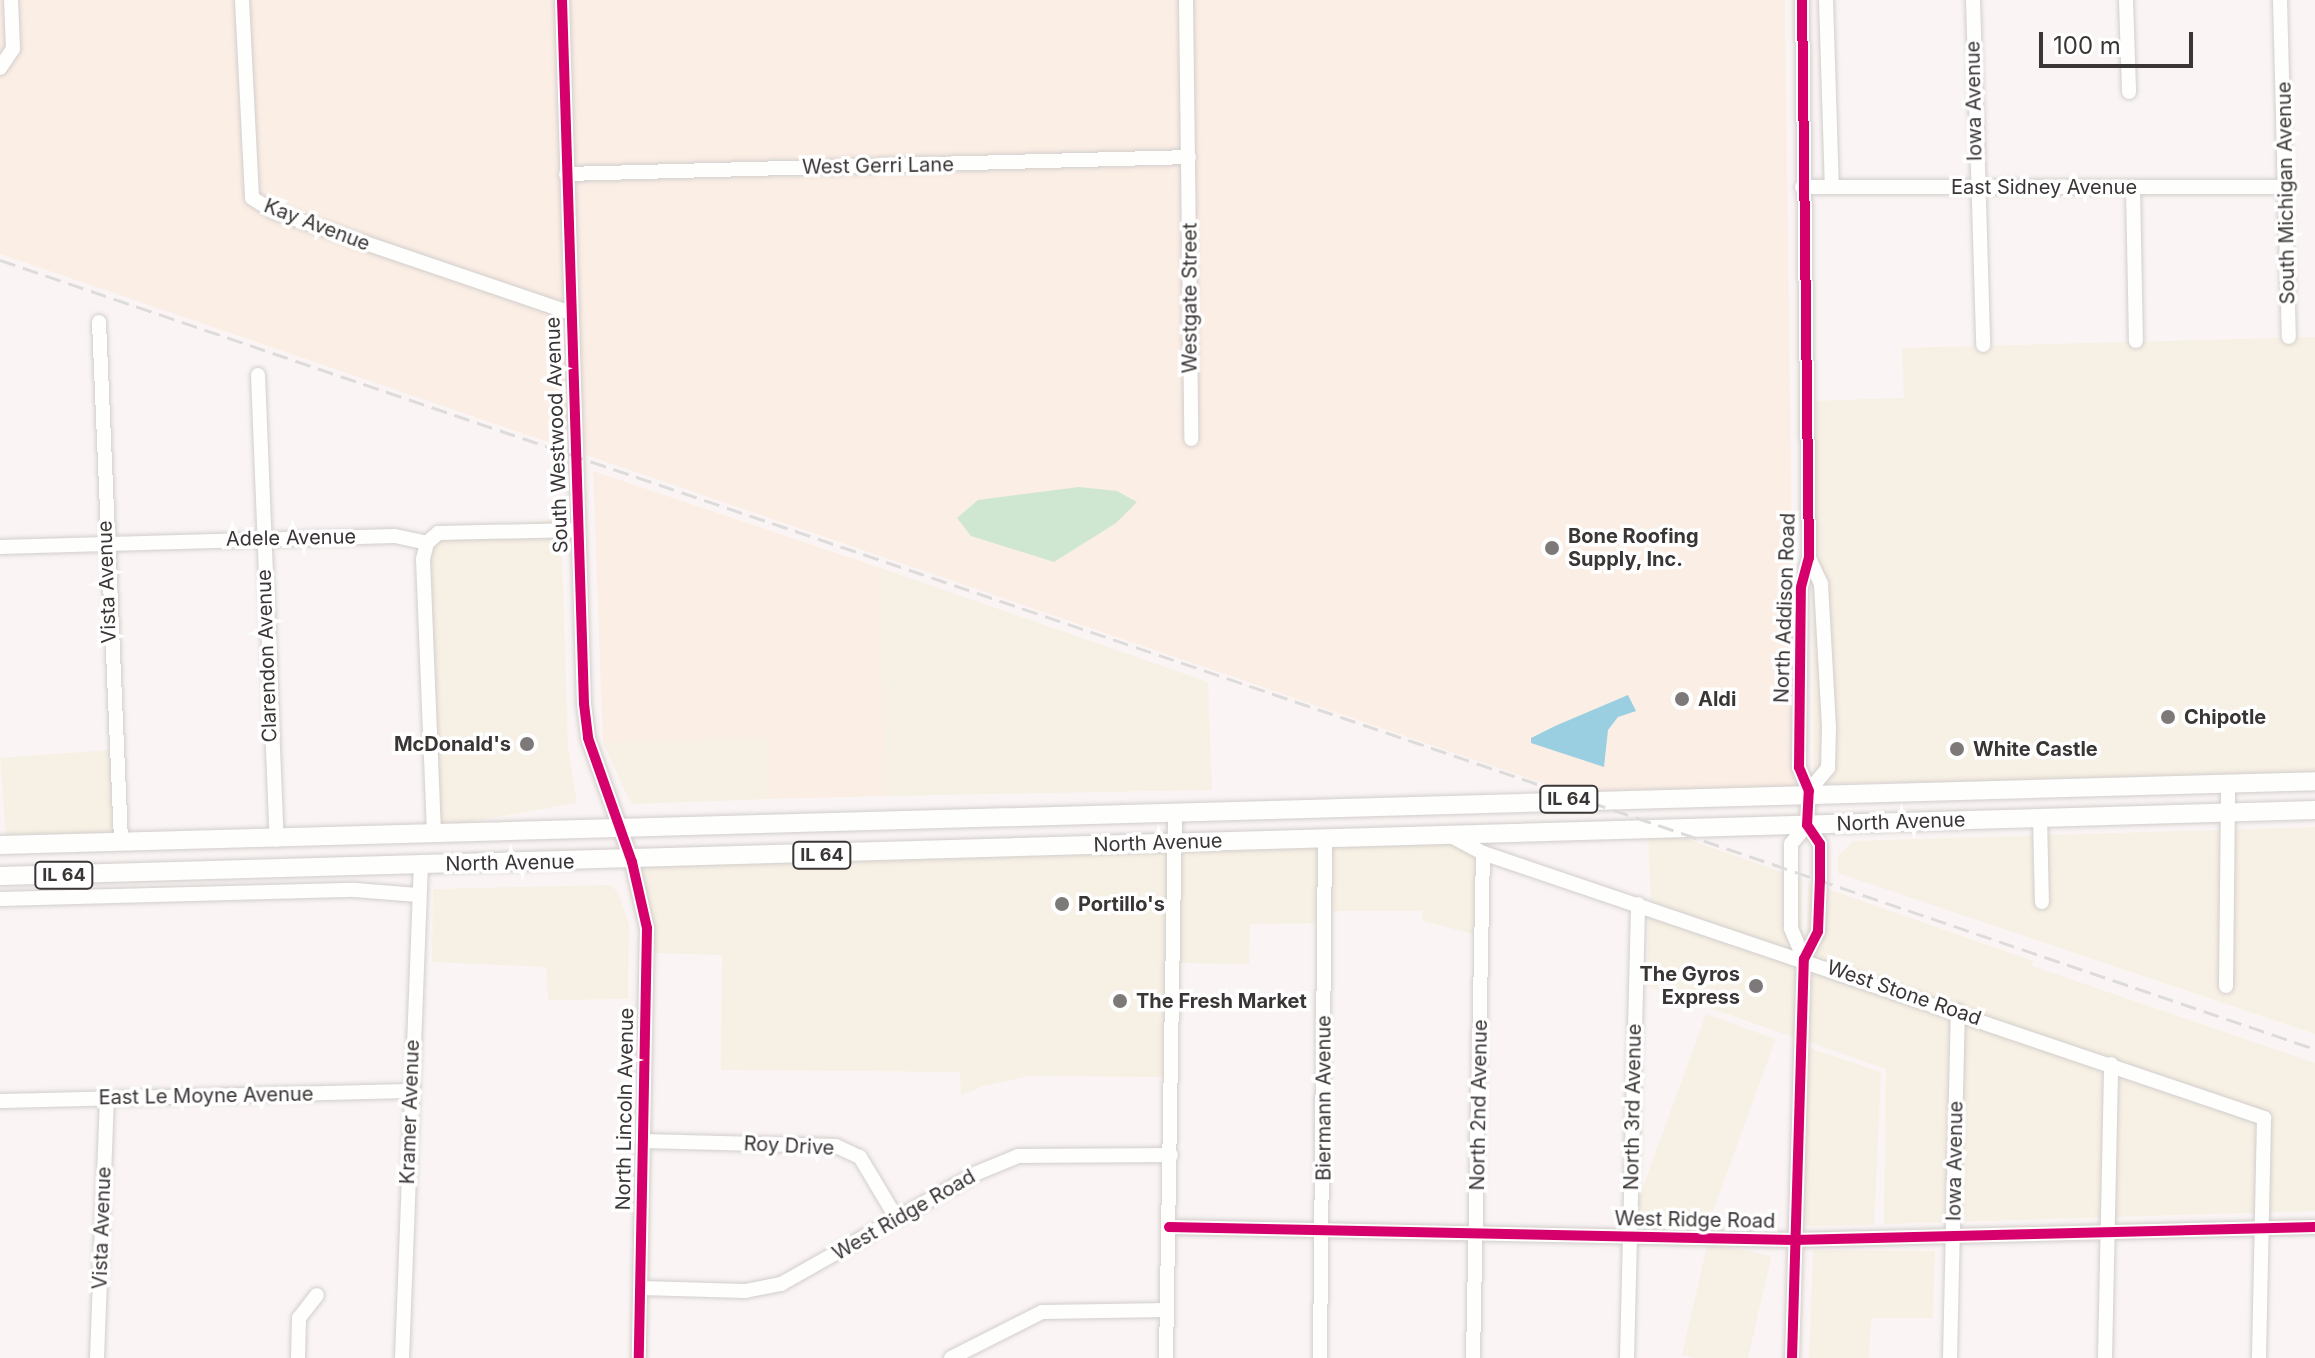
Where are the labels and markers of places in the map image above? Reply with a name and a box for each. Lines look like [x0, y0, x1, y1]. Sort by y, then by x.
place label: Bone Roofing Supply, Inc. [1568, 524, 1699, 571]
marker: Bone Roofing Supply, Inc. [1543, 539, 1561, 557]
place label: Aldi [1698, 687, 1736, 711]
marker: Aldi [1673, 690, 1691, 708]
place label: Chipotle [2184, 705, 2266, 729]
marker: Chipotle [2159, 708, 2177, 726]
place label: McDonald's [394, 732, 511, 756]
marker: McDonald's [518, 735, 536, 753]
place label: White Castle [1973, 737, 2098, 761]
marker: White Castle [1948, 740, 1966, 758]
place label: Portillo's [1078, 892, 1165, 916]
marker: Portillo's [1053, 895, 1071, 913]
place label: The Gyros Express [1639, 962, 1740, 1009]
marker: The Gyros Express [1747, 977, 1765, 995]
place label: The Fresh Market [1136, 989, 1307, 1013]
marker: The Fresh Market [1111, 992, 1129, 1010]

